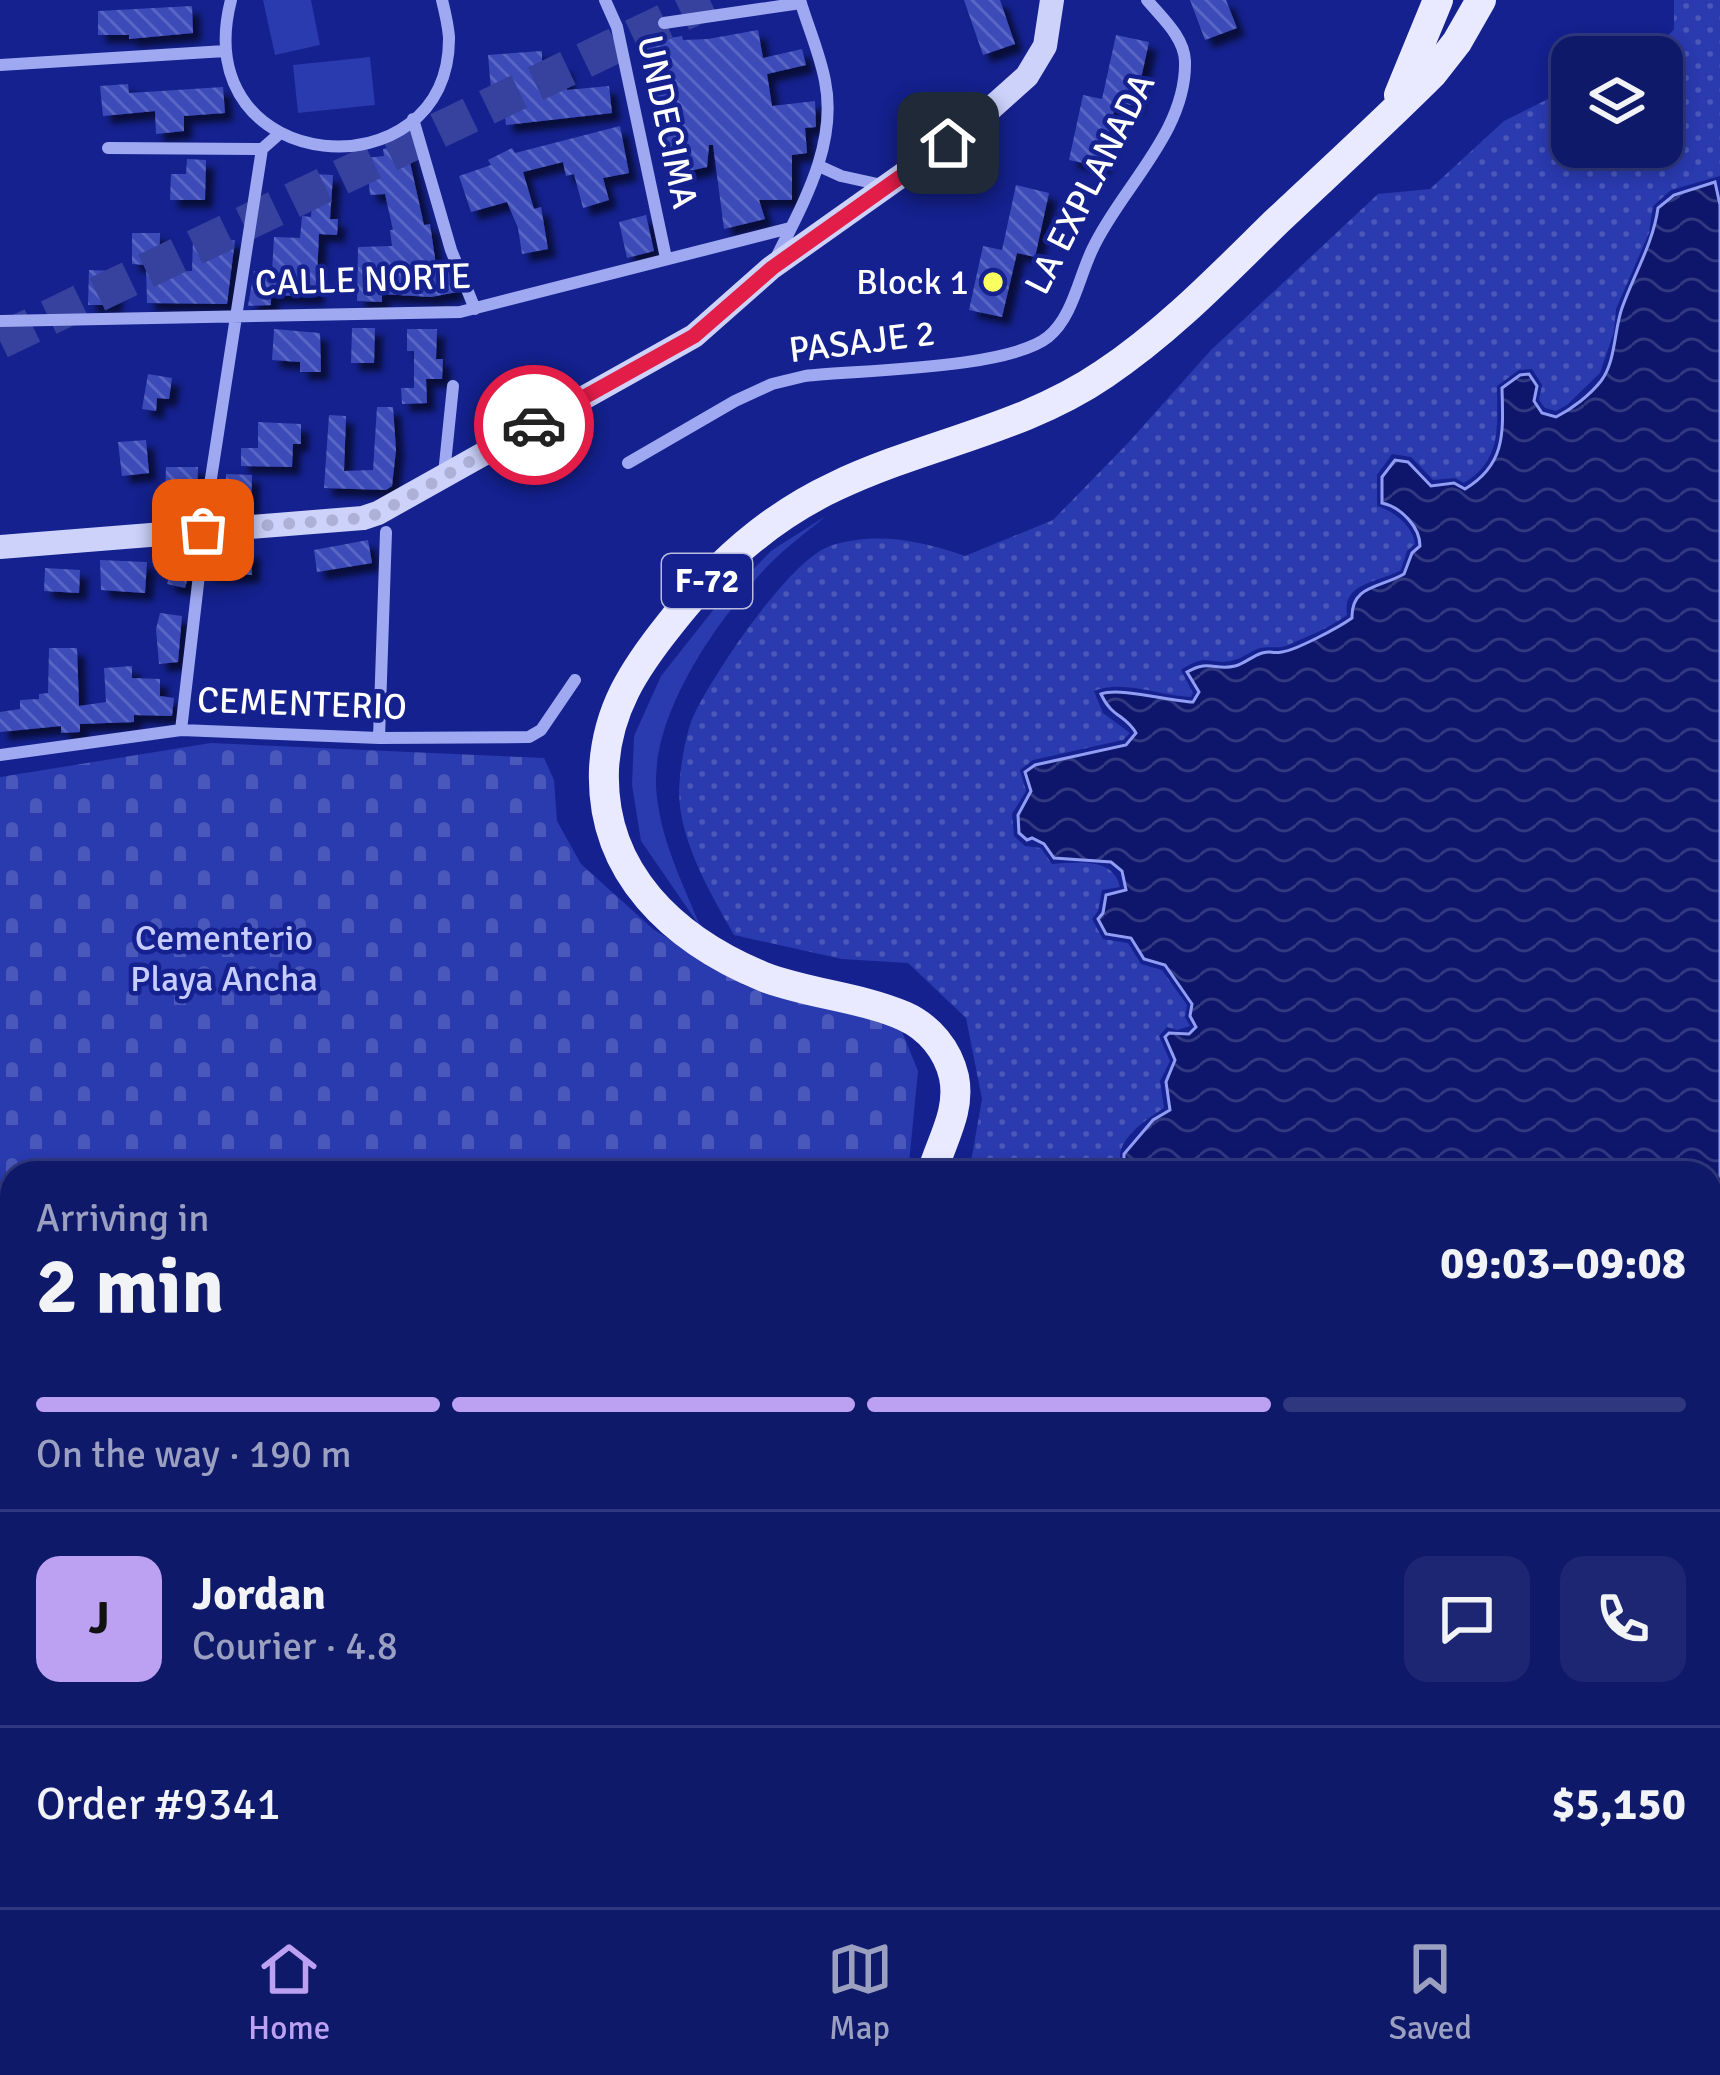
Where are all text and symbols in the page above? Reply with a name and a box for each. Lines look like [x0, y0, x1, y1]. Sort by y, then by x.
street label: UNDECIMA [627, 32, 707, 212]
map controls [1551, 36, 1683, 168]
button: layers [1551, 36, 1683, 168]
street label: LA EXPLANADA [1015, 66, 1165, 302]
pin [897, 92, 999, 194]
icon: home [915, 110, 981, 176]
street label: CALLE NORTE [254, 254, 472, 306]
place label: Block 1 [856, 260, 969, 305]
marker: Block 1 [980, 269, 1006, 295]
street label: PASAJE 2 [786, 311, 938, 373]
courier [474, 365, 594, 485]
icon: car [501, 392, 567, 458]
pin [152, 479, 254, 581]
icon: bag [170, 497, 236, 563]
road number: F-72 [662, 554, 752, 608]
street label: CEMENTERIO [196, 678, 408, 730]
park label: Cementerio Playa Ancha [130, 916, 318, 1002]
text: Arriving in [36, 1194, 210, 1242]
text: 09:03–09:08 [1440, 1236, 1686, 1291]
text: 2 min [36, 1239, 224, 1335]
text: On the way · 190 m [36, 1430, 352, 1478]
button: chat [1404, 1556, 1530, 1682]
button: phone [1560, 1556, 1686, 1682]
text: Jordan [192, 1567, 326, 1622]
text: J [88, 1591, 110, 1646]
text: Courier · 4.8 [192, 1622, 398, 1670]
text: Order #9341 [36, 1777, 281, 1832]
text: $5,150 [1551, 1777, 1686, 1832]
tab: Home [248, 1936, 330, 2049]
tab: Map [827, 1936, 893, 2049]
tab: Saved [1389, 1936, 1472, 2049]

